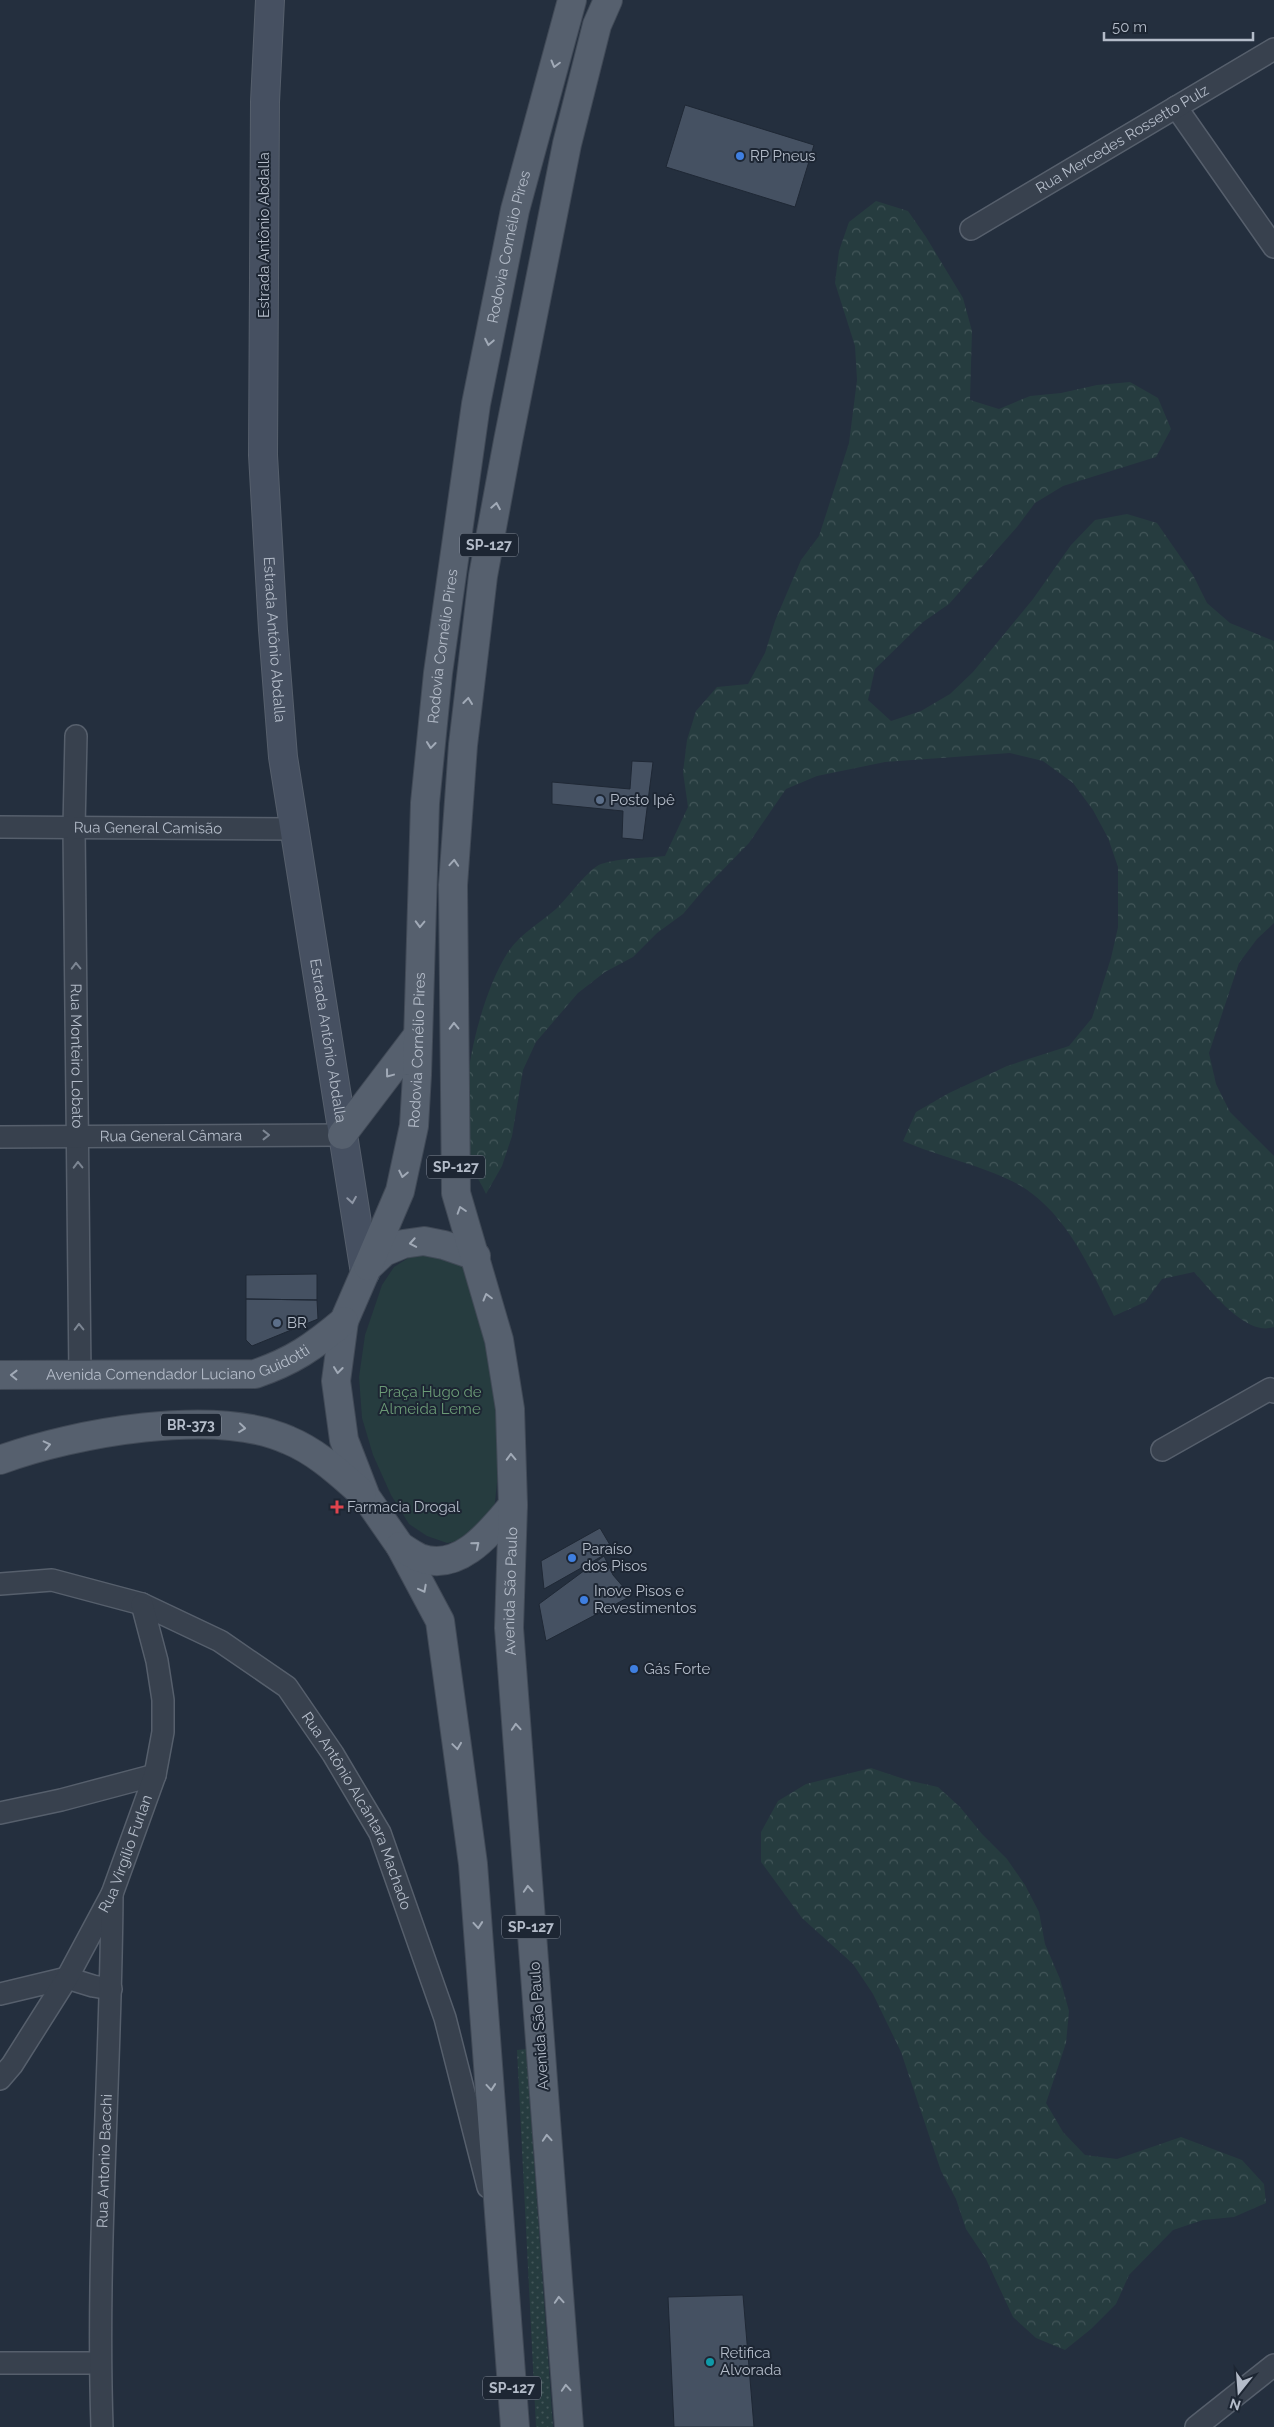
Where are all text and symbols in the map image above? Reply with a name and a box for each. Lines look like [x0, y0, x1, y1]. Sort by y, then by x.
scale bar [1104, 10, 1253, 42]
text: 50 m [1112, 18, 1147, 36]
one-way arrow [550, 60, 560, 68]
street label: Rua Mercedes Rossetto Pulz [1033, 81, 1212, 197]
place label: RP Pneus [750, 147, 816, 165]
marker: RP Pneus [734, 150, 746, 162]
street label: Estrada Antônio Abdalla [255, 152, 273, 318]
street label: Rodovia Cornélio Pires [483, 169, 534, 325]
one-way arrow [484, 337, 495, 346]
one-way arrow [490, 501, 500, 510]
road number: SP-127 [460, 534, 518, 556]
street label: Estrada Antônio Abdalla [260, 556, 289, 723]
street label: Rodovia Cornélio Pires [424, 568, 462, 724]
one-way arrow [462, 697, 473, 705]
one-way arrow [426, 741, 437, 749]
place label: Posto Ipê [610, 791, 675, 809]
marker: Posto Ipê [594, 794, 606, 806]
street label: Rua General Camisão [74, 818, 222, 838]
one-way arrow [449, 859, 460, 867]
one-way arrow [415, 921, 426, 929]
street label: Estrada Antônio Abdalla [306, 957, 350, 1124]
one-way arrow [71, 961, 81, 969]
street label: Rodovia Cornélio Pires [405, 972, 429, 1128]
street label: Rua Monteiro Lobato [67, 983, 86, 1129]
one-way arrow [449, 1021, 460, 1029]
one-way arrow [386, 1068, 394, 1077]
street label: Rua General Câmara [100, 1127, 242, 1145]
one-way arrow [262, 1130, 270, 1140]
road number: SP-127 [427, 1156, 485, 1178]
one-way arrow [73, 1160, 83, 1168]
one-way arrow [398, 1170, 409, 1178]
one-way arrow [347, 1196, 357, 1205]
one-way arrow [457, 1206, 467, 1215]
one-way arrow [408, 1237, 417, 1247]
one-way arrow [483, 1293, 493, 1301]
place label: BR [287, 1314, 307, 1332]
marker: BR [271, 1317, 283, 1329]
one-way arrow [74, 1323, 84, 1330]
street label: Avenida Comendador Luciano Guidotti [46, 1341, 313, 1384]
one-way arrow [333, 1366, 344, 1374]
one-way arrow [9, 1370, 17, 1380]
park label: Praça Hugo de Almeida Leme [378, 1383, 482, 1418]
road number: BR-373 [161, 1414, 221, 1436]
one-way arrow [238, 1422, 246, 1433]
one-way arrow [42, 1440, 51, 1451]
one-way arrow [506, 1452, 517, 1460]
place label: Farmacia Drogal [347, 1498, 461, 1516]
marker: Farmacia Drogal [331, 1501, 343, 1513]
street label: Avenida São Paulo [500, 1526, 521, 1656]
place label: Paraíso dos Pisos [582, 1540, 647, 1575]
one-way arrow [470, 1542, 479, 1550]
marker: Paraíso dos Pisos [566, 1552, 578, 1564]
place label: Inove Pisos e Revestimentos [594, 1582, 697, 1617]
one-way arrow [417, 1584, 427, 1593]
marker: Inove Pisos e Revestimentos [578, 1594, 590, 1606]
place label: Gás Forte [644, 1660, 710, 1678]
marker: Gás Forte [628, 1663, 640, 1675]
street label: Rua Antônio Alcântara Machado [298, 1708, 415, 1912]
one-way arrow [511, 1722, 522, 1730]
one-way arrow [451, 1743, 462, 1751]
street label: Rua Virgílio Furlan [95, 1792, 156, 1916]
one-way arrow [523, 1884, 534, 1892]
road number: SP-127 [502, 1915, 560, 1938]
one-way arrow [472, 1921, 483, 1929]
street label: Avenida São Paulo [526, 1961, 552, 2091]
one-way arrow [485, 2083, 496, 2091]
street label: Rua Antonio Bacchi [93, 2094, 116, 2228]
one-way arrow [542, 2134, 553, 2142]
one-way arrow [554, 2296, 565, 2304]
place label: Retifica Alvorada [720, 2344, 782, 2379]
marker: Retifica Alvorada [704, 2356, 716, 2368]
north arrow [1214, 2367, 1264, 2417]
road number: SP-127 [483, 2376, 541, 2400]
one-way arrow [561, 2383, 572, 2391]
text: N [1228, 2395, 1243, 2414]

